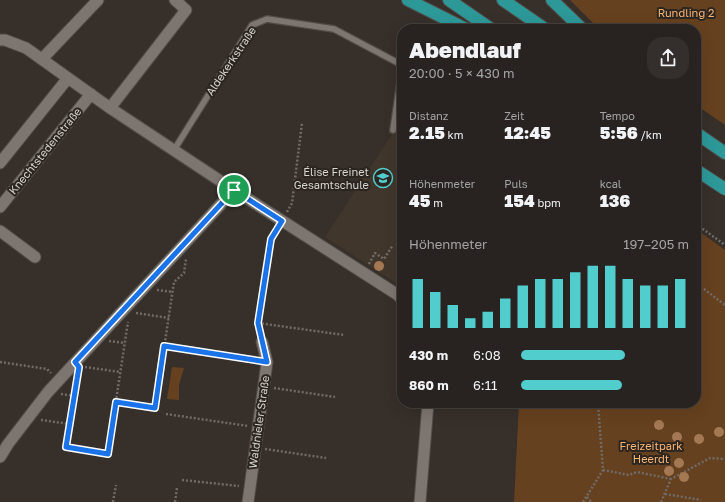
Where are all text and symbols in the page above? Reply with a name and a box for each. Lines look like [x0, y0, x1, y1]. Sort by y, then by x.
park label: Rundling 2 [658, 6, 714, 19]
street label: Aldekerkstraße [203, 24, 258, 98]
text: Abendlauf [409, 36, 521, 63]
button: share [647, 37, 689, 79]
text: 20:00 · 5 × 430 m [409, 65, 515, 81]
street label: Knechtstedenstraße [6, 105, 84, 197]
text: Distanz [409, 109, 448, 122]
text: Zeit [504, 109, 524, 122]
text: Tempo [600, 109, 635, 122]
text: 2.15 [409, 122, 445, 143]
text: 12:45 [504, 122, 551, 143]
text: 5:56 [600, 122, 638, 143]
text: km [445, 128, 464, 141]
text: /km [638, 128, 662, 141]
place label: Élise Freinet Gesamtschule [294, 165, 369, 191]
school or university icon: Élise Freinet Gesamtschule [372, 167, 394, 189]
pin [217, 173, 251, 207]
text: Höhenmeter [409, 177, 475, 190]
text: Puls [504, 177, 528, 190]
text: kcal [600, 177, 621, 190]
icon: arrive [223, 179, 245, 201]
text: 45 [409, 190, 431, 211]
text: 154 [504, 190, 535, 211]
text: 136 [600, 190, 630, 211]
text: m [431, 196, 443, 209]
text: bpm [535, 196, 561, 209]
text: Höhenmeter [409, 236, 487, 252]
text: 197–205 m [623, 236, 689, 252]
text: 430 m [409, 347, 448, 363]
text: 6:08 [473, 347, 501, 363]
street label: Waldnieler Straße [246, 375, 271, 469]
text: 860 m [409, 377, 449, 393]
text: 6:11 [473, 377, 497, 393]
park label: Freizeitpark Heerdt [620, 439, 682, 465]

